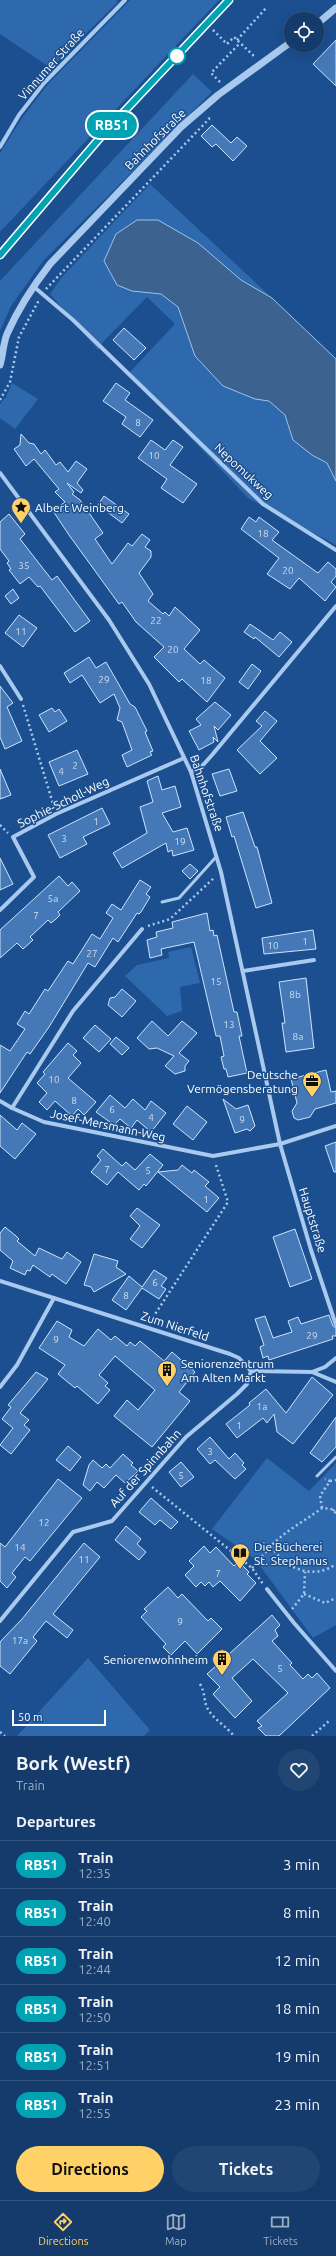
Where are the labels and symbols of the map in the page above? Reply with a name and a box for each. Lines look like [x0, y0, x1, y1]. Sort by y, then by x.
street label: Vinnumer Straße [16, 26, 86, 102]
unlabelled marker [168, 47, 186, 65]
street label: Bahnhofstraße [122, 106, 188, 172]
line badge: RB51 [84, 112, 140, 138]
house number: 8 [135, 417, 141, 428]
street label: Nepomukweg [212, 441, 276, 501]
house number: 10 [148, 450, 160, 461]
place icon: Albert Weinberg [10, 496, 32, 524]
place label: Albert Weinberg [35, 501, 124, 514]
house number: 18 [257, 528, 269, 539]
house number: 35 [18, 560, 30, 571]
house number: 20 [282, 565, 294, 576]
house number: 22 [150, 615, 162, 626]
house number: 11 [15, 626, 27, 637]
house number: 20 [167, 644, 179, 655]
house number: 29 [98, 674, 110, 685]
house number: 18 [200, 675, 212, 686]
street label: Bahnhofstraße [188, 753, 226, 833]
house number: 2 [72, 760, 78, 771]
house number: 4 [58, 766, 64, 777]
street label: Sophie-Scholl-Weg [15, 774, 111, 830]
house number: 1 [93, 816, 99, 827]
house number: 3 [61, 833, 67, 844]
house number: 19 [174, 836, 186, 847]
house number: 5a [48, 893, 58, 904]
house number: 7 [33, 910, 39, 921]
house number: 1 [302, 936, 308, 947]
house number: 10 [267, 940, 279, 951]
house number: 27 [86, 948, 98, 959]
house number: 15 [210, 976, 222, 987]
house number: 8b [289, 989, 301, 1000]
house number: 13 [223, 1019, 235, 1030]
house number: 8a [293, 1031, 303, 1042]
place label: Deutsche Vermögensberatung [187, 1068, 298, 1095]
office icon: Deutsche Vermögensberatung [301, 1070, 323, 1098]
house number: 10 [48, 1074, 60, 1085]
house number: 8 [71, 1095, 77, 1106]
house number: 6 [109, 1104, 115, 1115]
street label: Josef-Mersmann-Weg [49, 1106, 167, 1144]
house number: 4 [148, 1112, 154, 1123]
house number: 9 [239, 1114, 245, 1125]
house number: 7 [104, 1164, 110, 1175]
house number: 5 [145, 1165, 151, 1176]
street label: Hauptstraße [297, 1186, 329, 1254]
house number: 1 [203, 1194, 209, 1205]
house number: 6 [152, 1277, 158, 1288]
house number: 8 [123, 1290, 129, 1301]
street label: Zum Nierfeld [139, 1309, 211, 1343]
house number: 29 [306, 1330, 318, 1341]
house number: 9 [53, 1334, 59, 1345]
place label: Seniorenzentrum Am Alten Markt [181, 1357, 274, 1384]
building icon: Seniorenzentrum Am Alten Markt [156, 1359, 178, 1387]
house number: 1a [257, 1401, 267, 1412]
house number: 1 [236, 1420, 242, 1431]
street label: Auf der Spinnbahn [107, 1427, 183, 1509]
house number: 3 [207, 1446, 213, 1457]
house number: 5 [178, 1470, 184, 1481]
house number: 12 [38, 1517, 50, 1528]
place label: Die Bücherei St. Stephanus [254, 1540, 327, 1567]
house number: 14 [14, 1542, 26, 1553]
library icon: Die Bücherei St. Stephanus [229, 1542, 251, 1570]
house number: 11 [78, 1554, 90, 1565]
house number: 7 [215, 1568, 221, 1579]
house number: 9 [177, 1616, 183, 1627]
house number: 17a [12, 1635, 28, 1646]
building icon: Seniorenwohnheim [211, 1648, 233, 1676]
place label: Seniorenwohnheim [104, 1653, 208, 1666]
house number: 5 [277, 1663, 283, 1674]
scale bar [12, 1708, 106, 1727]

